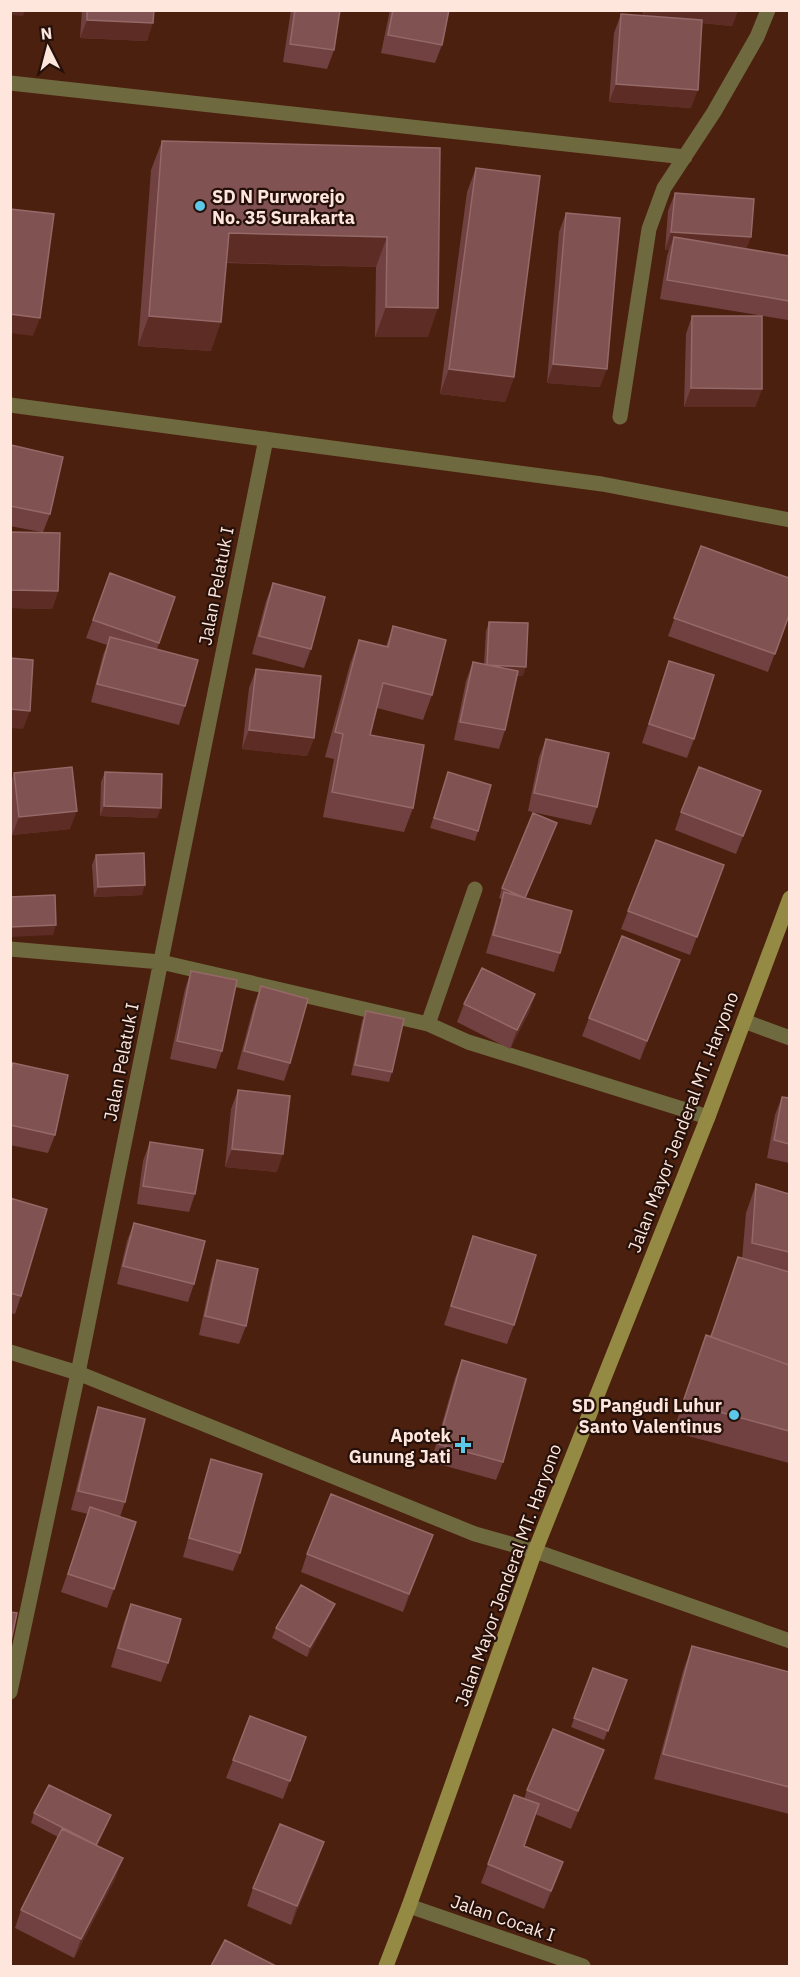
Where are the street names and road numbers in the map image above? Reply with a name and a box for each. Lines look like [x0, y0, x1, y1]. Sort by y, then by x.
street label: Jalan Pelatuk I [193, 525, 239, 647]
street label: Jalan Mayor Jenderal MT. Haryono [623, 988, 743, 1256]
street label: Jalan Pelatuk I [98, 1001, 144, 1123]
street label: Jalan Mayor Jenderal MT. Haryono [450, 1441, 566, 1709]
street label: Jalan Cocak I [448, 1889, 558, 1947]

